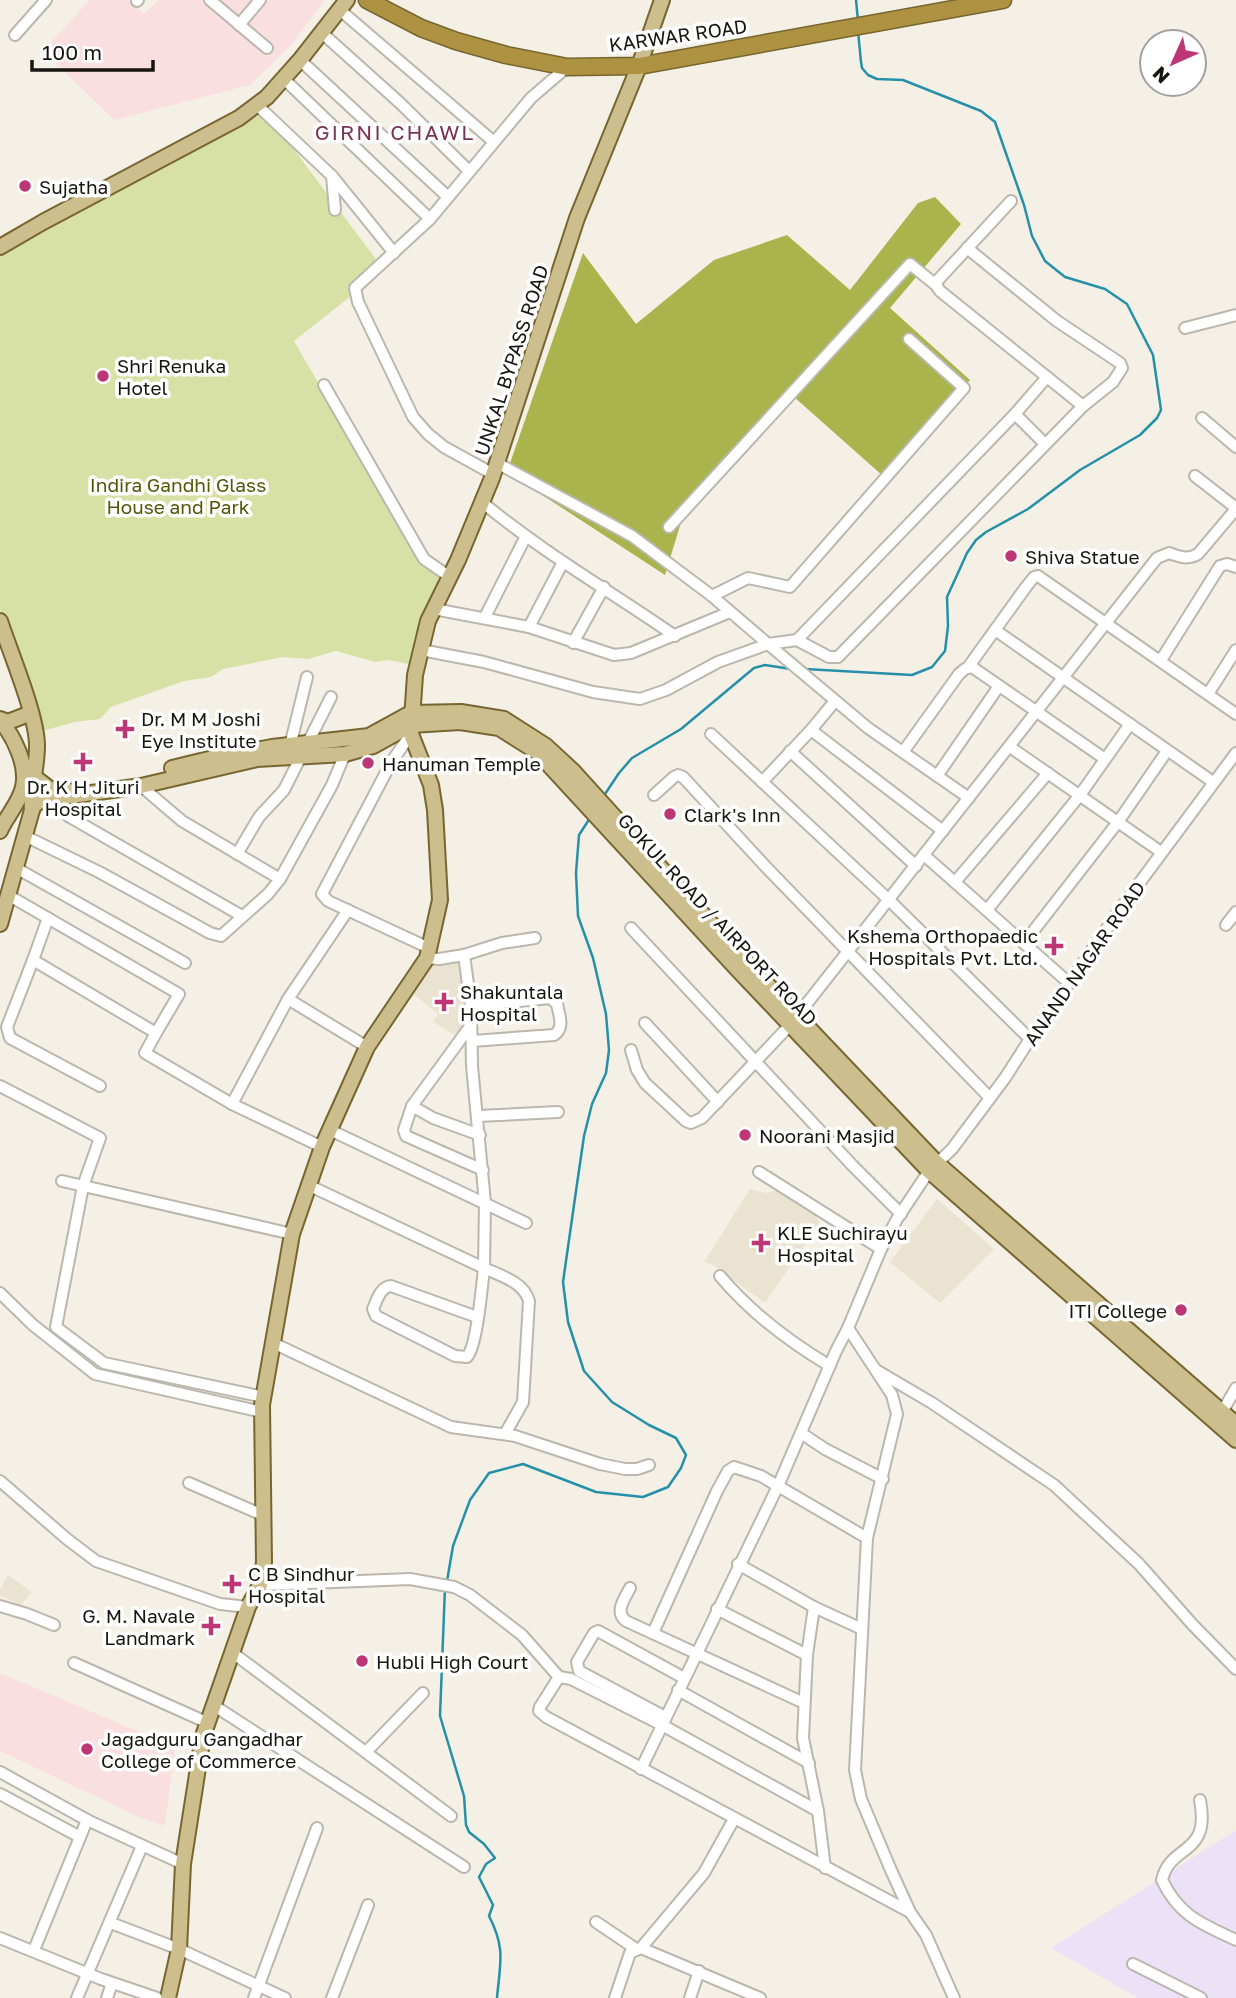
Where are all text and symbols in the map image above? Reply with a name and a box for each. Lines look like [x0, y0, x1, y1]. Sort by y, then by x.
street label: KARWAR ROAD [607, 14, 749, 56]
scale bar [32, 28, 152, 72]
north arrow [1138, 28, 1208, 98]
text: 100 m [42, 39, 102, 65]
text: N [1147, 62, 1174, 89]
district label: GIRNI CHAWL [315, 119, 475, 145]
place label: Sujatha [39, 175, 108, 198]
marker: Sujatha [17, 178, 33, 194]
street label: UNKAL BYPASS ROAD [469, 262, 553, 458]
place label: Shri Renuka Hotel [117, 354, 226, 399]
marker: Shri Renuka Hotel [95, 368, 111, 384]
park label: Indira Gandhi Glass House and Park [90, 473, 266, 518]
place label: Shiva Statue [1025, 545, 1140, 568]
marker: Shiva Statue [1003, 548, 1019, 564]
place label: Dr. M M Joshi Eye Institute [141, 707, 261, 752]
marker: Dr. M M Joshi Eye Institute [115, 719, 135, 739]
marker: Dr. K H Jituri Hospital [73, 752, 93, 772]
place label: Hanuman Temple [382, 752, 541, 775]
marker: Hanuman Temple [360, 755, 376, 771]
place label: Dr. K H Jituri Hospital [26, 775, 140, 820]
place label: Clark's Inn [684, 803, 781, 826]
marker: Clark's Inn [662, 806, 678, 822]
street label: GOKUL ROAD / AIRPORT ROAD [614, 808, 822, 1030]
street label: ANAND NAGAR ROAD [1019, 876, 1149, 1050]
place label: Kshema Orthopaedic Hospitals Pvt. Ltd. [847, 924, 1038, 969]
marker: Kshema Orthopaedic Hospitals Pvt. Ltd. [1044, 936, 1064, 956]
place label: Shakuntala Hospital [460, 980, 563, 1025]
marker: Shakuntala Hospital [434, 992, 454, 1012]
place label: Noorani Masjid [759, 1124, 895, 1147]
marker: Noorani Masjid [737, 1127, 753, 1143]
place label: KLE Suchirayu Hospital [777, 1221, 908, 1266]
marker: KLE Suchirayu Hospital [751, 1233, 771, 1253]
place label: ITI College [1069, 1299, 1167, 1322]
marker: ITI College [1173, 1302, 1189, 1318]
place label: C B Sindhur Hospital [248, 1562, 355, 1607]
marker: C B Sindhur Hospital [222, 1574, 242, 1594]
place label: G. M. Navale Landmark [82, 1604, 195, 1649]
marker: G. M. Navale Landmark [201, 1616, 221, 1636]
place label: Hubli High Court [376, 1650, 528, 1673]
marker: Hubli High Court [354, 1653, 370, 1669]
place label: Jagadguru Gangadhar College of Commerce [101, 1727, 304, 1772]
marker: Jagadguru Gangadhar College of Commerce [79, 1741, 95, 1757]

